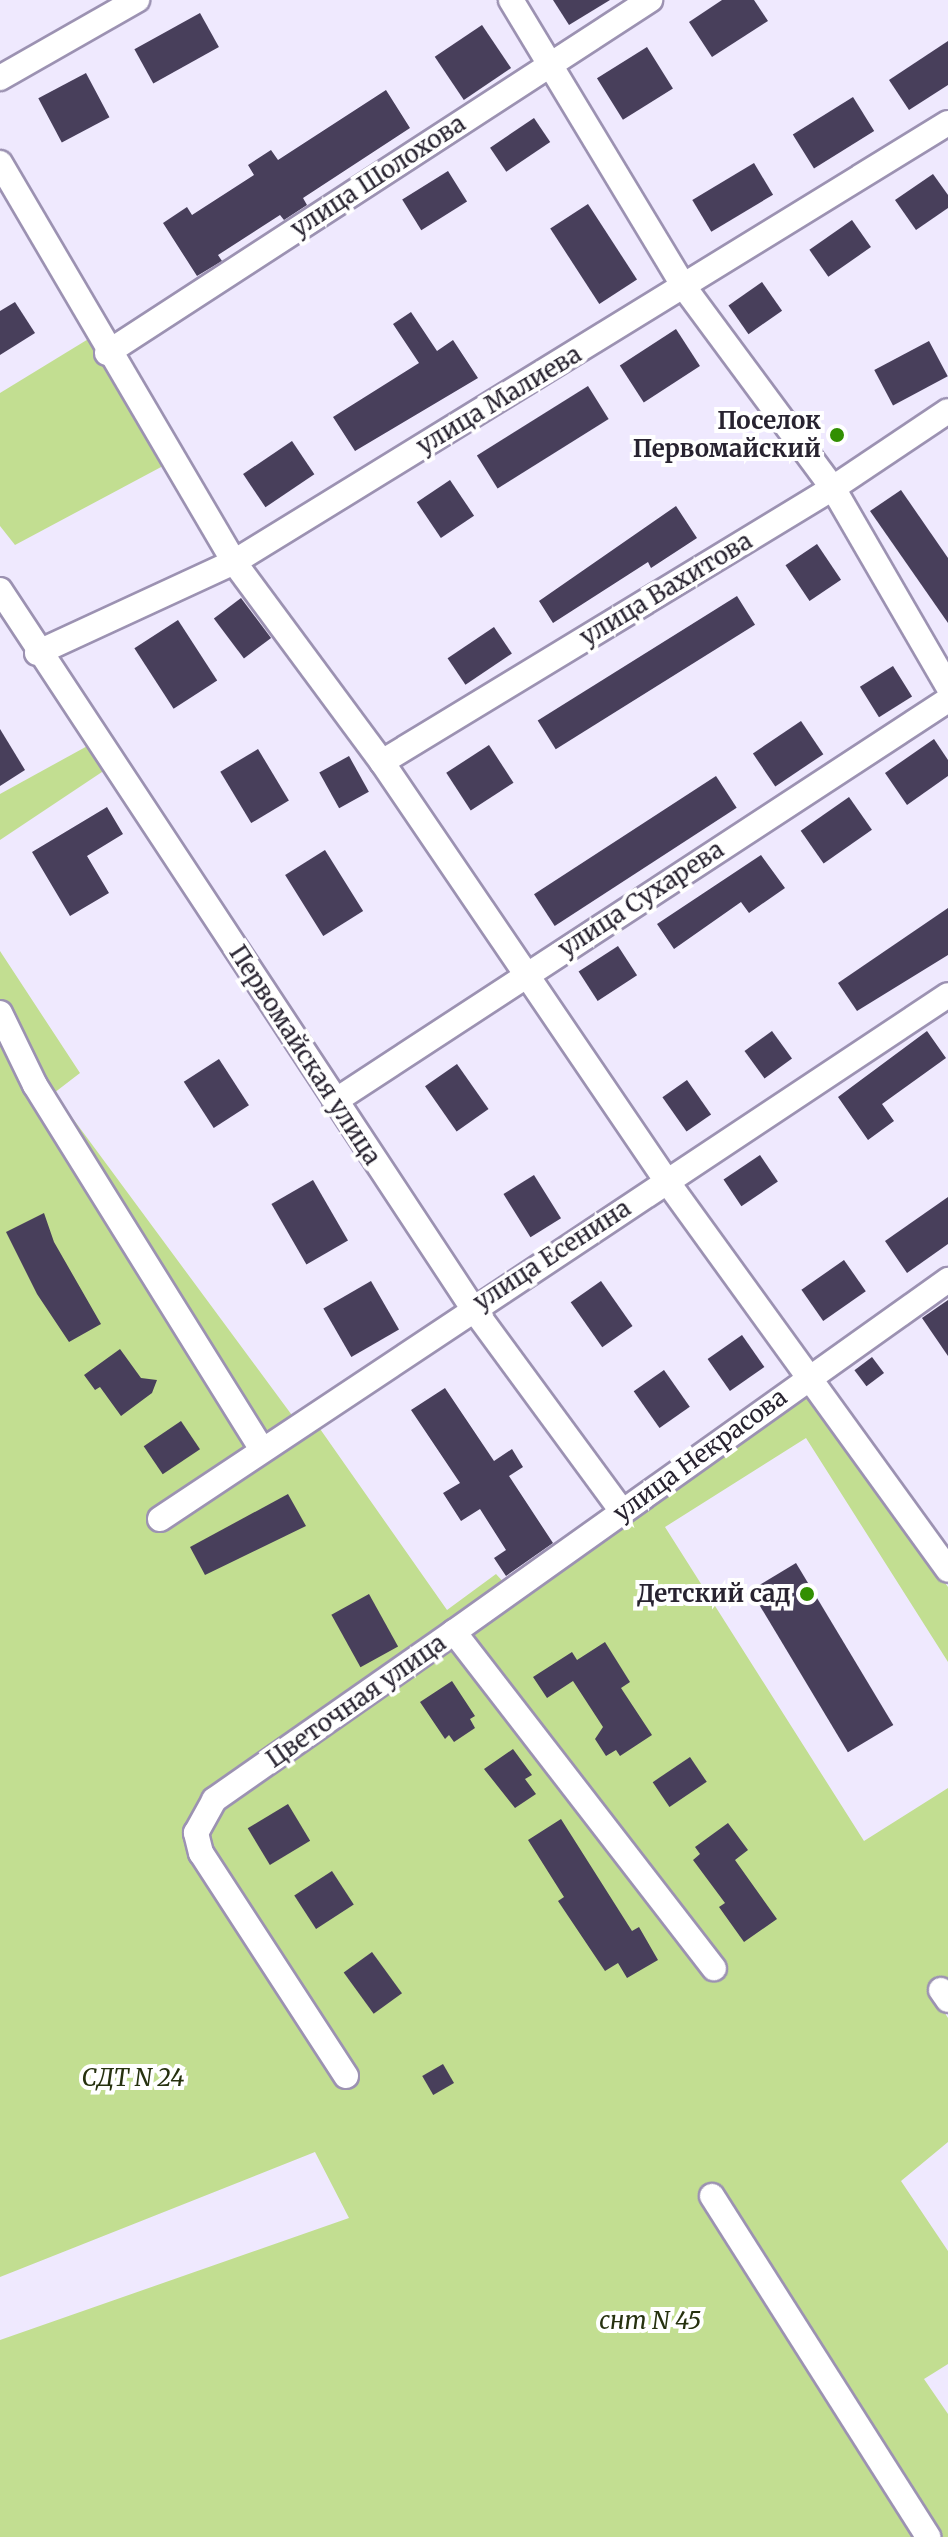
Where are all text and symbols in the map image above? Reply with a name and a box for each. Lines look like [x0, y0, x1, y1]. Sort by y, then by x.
street label: улица Шолохова [285, 109, 471, 243]
street label: улица Малиева [411, 340, 587, 460]
place label: Поселок Первомайский [633, 407, 821, 463]
marker: Поселок Первомайский [828, 426, 846, 444]
street label: улица Вахитова [575, 526, 757, 652]
street label: улица Сухарева [553, 835, 729, 963]
street label: Первомайская улица [223, 940, 387, 1170]
street label: улица Есенина [468, 1194, 636, 1316]
street label: улица Некрасова [608, 1383, 792, 1527]
place label: Детский сад [637, 1580, 791, 1608]
marker: Детский сад [798, 1585, 816, 1603]
street label: Цветочная улица [261, 1628, 451, 1774]
park label: СДТ N 24 [82, 2064, 184, 2092]
park label: снт N 45 [599, 2307, 701, 2335]

